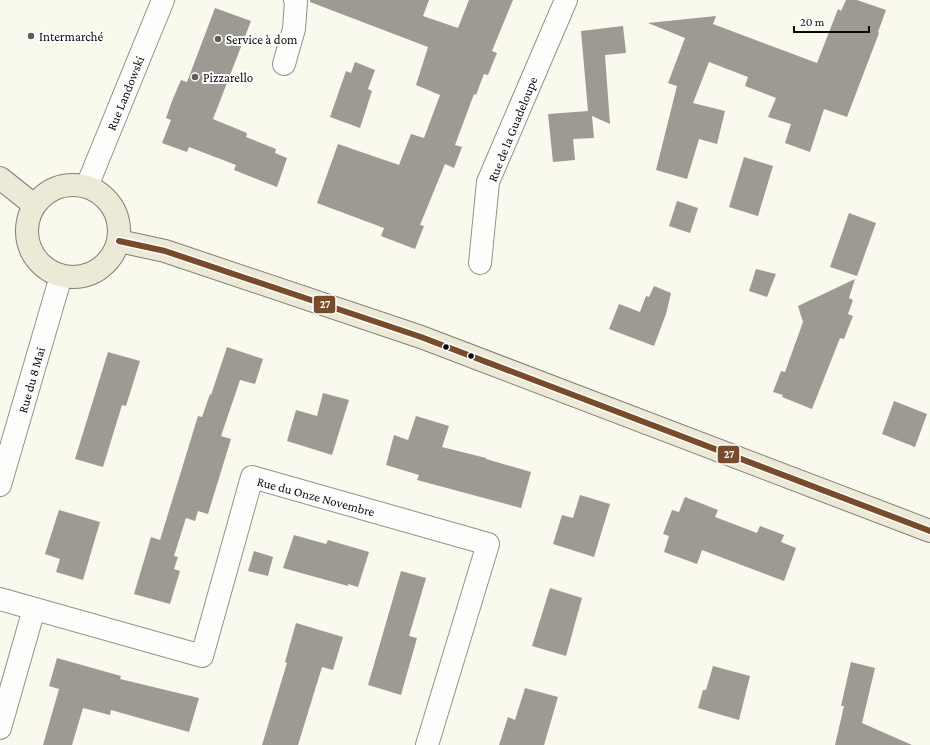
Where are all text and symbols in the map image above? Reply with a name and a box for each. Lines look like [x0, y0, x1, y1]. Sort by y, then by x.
scale bar [794, 8, 869, 34]
text: 20 m [800, 15, 825, 29]
place label: Intermarché [39, 29, 104, 44]
marker: Intermarché [26, 31, 36, 41]
place label: Service à dom [226, 32, 298, 47]
marker: Service à dom [213, 34, 223, 44]
street label: Rue Landowski [104, 53, 147, 133]
place label: Pizzarello [203, 70, 253, 85]
marker: Pizzarello [190, 72, 200, 82]
street label: Rue de la Guadeloupe [485, 74, 540, 184]
line badge: 27 [313, 295, 336, 314]
text: 27 [320, 298, 330, 310]
unlabelled marker [441, 342, 451, 352]
street label: Rue du 8 Mai [15, 345, 48, 415]
unlabelled marker [466, 351, 476, 361]
line badge: 27 [717, 445, 740, 464]
text: 27 [724, 448, 734, 460]
street label: Rue du Onze Novembre [255, 474, 377, 519]

